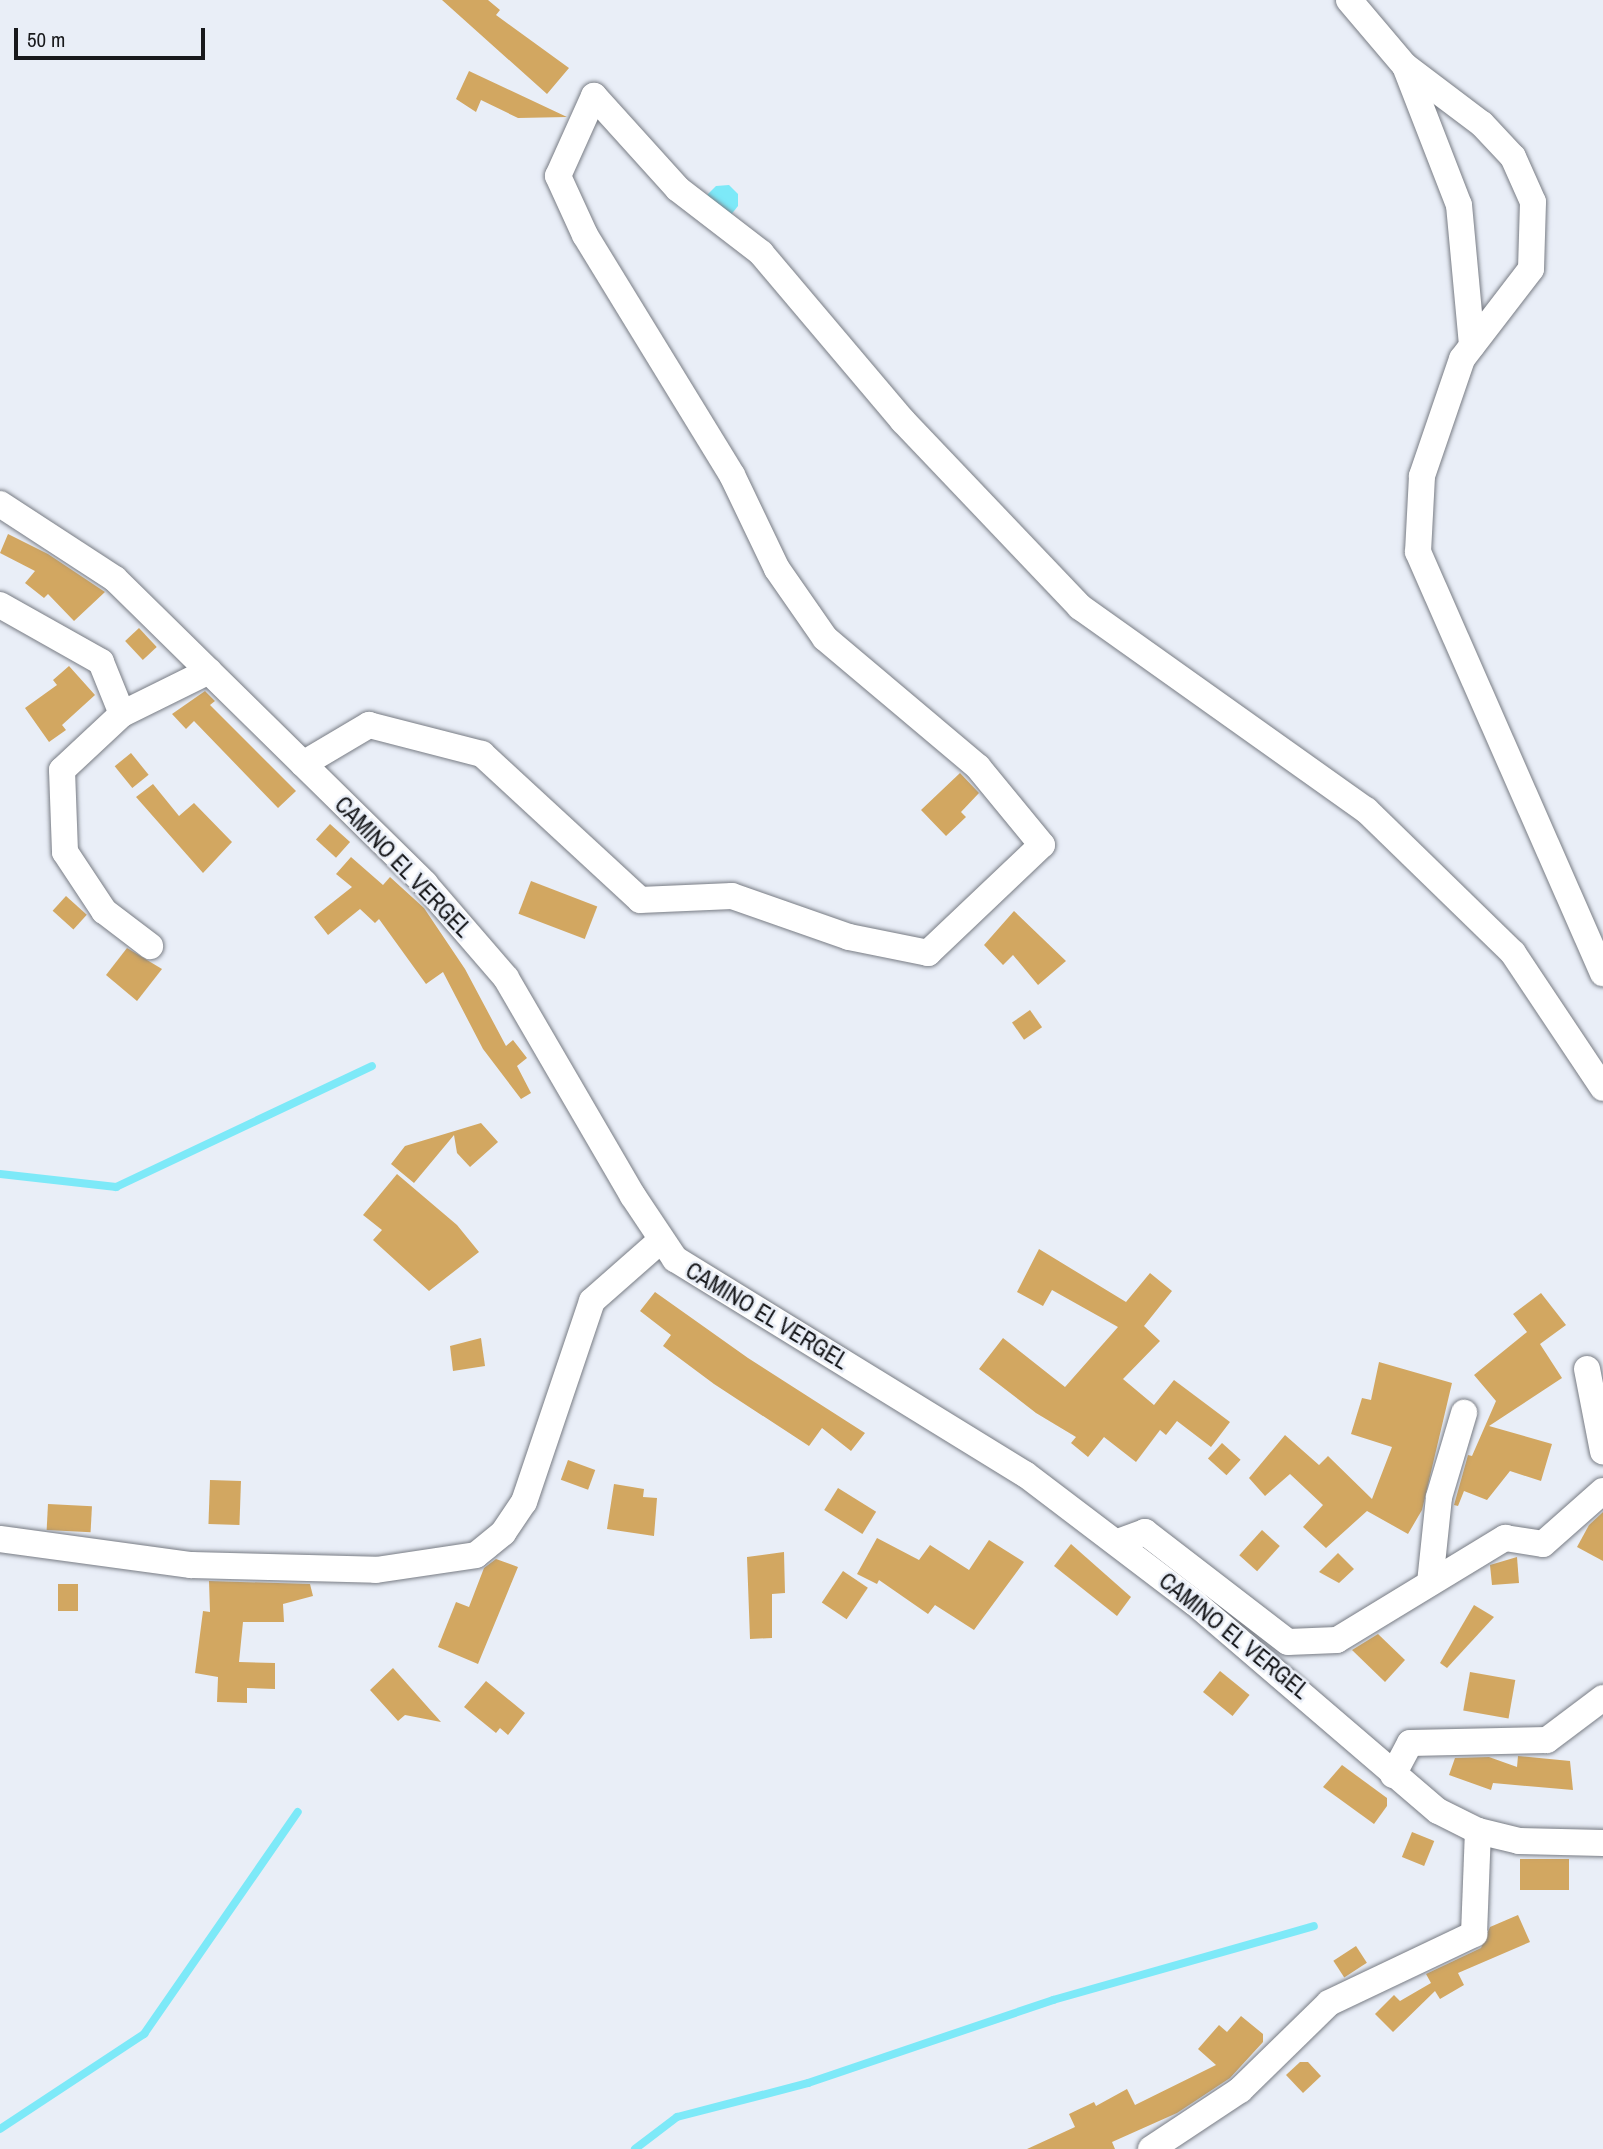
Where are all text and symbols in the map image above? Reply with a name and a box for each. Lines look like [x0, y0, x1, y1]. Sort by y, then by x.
scale bar [18, 14, 208, 58]
text: 50 m [27, 25, 65, 54]
street label: CAMINO EL VERGEL [329, 791, 477, 943]
street label: CAMINO EL VERGEL [680, 1256, 854, 1376]
street label: CAMINO EL VERGEL [1153, 1567, 1315, 1705]

